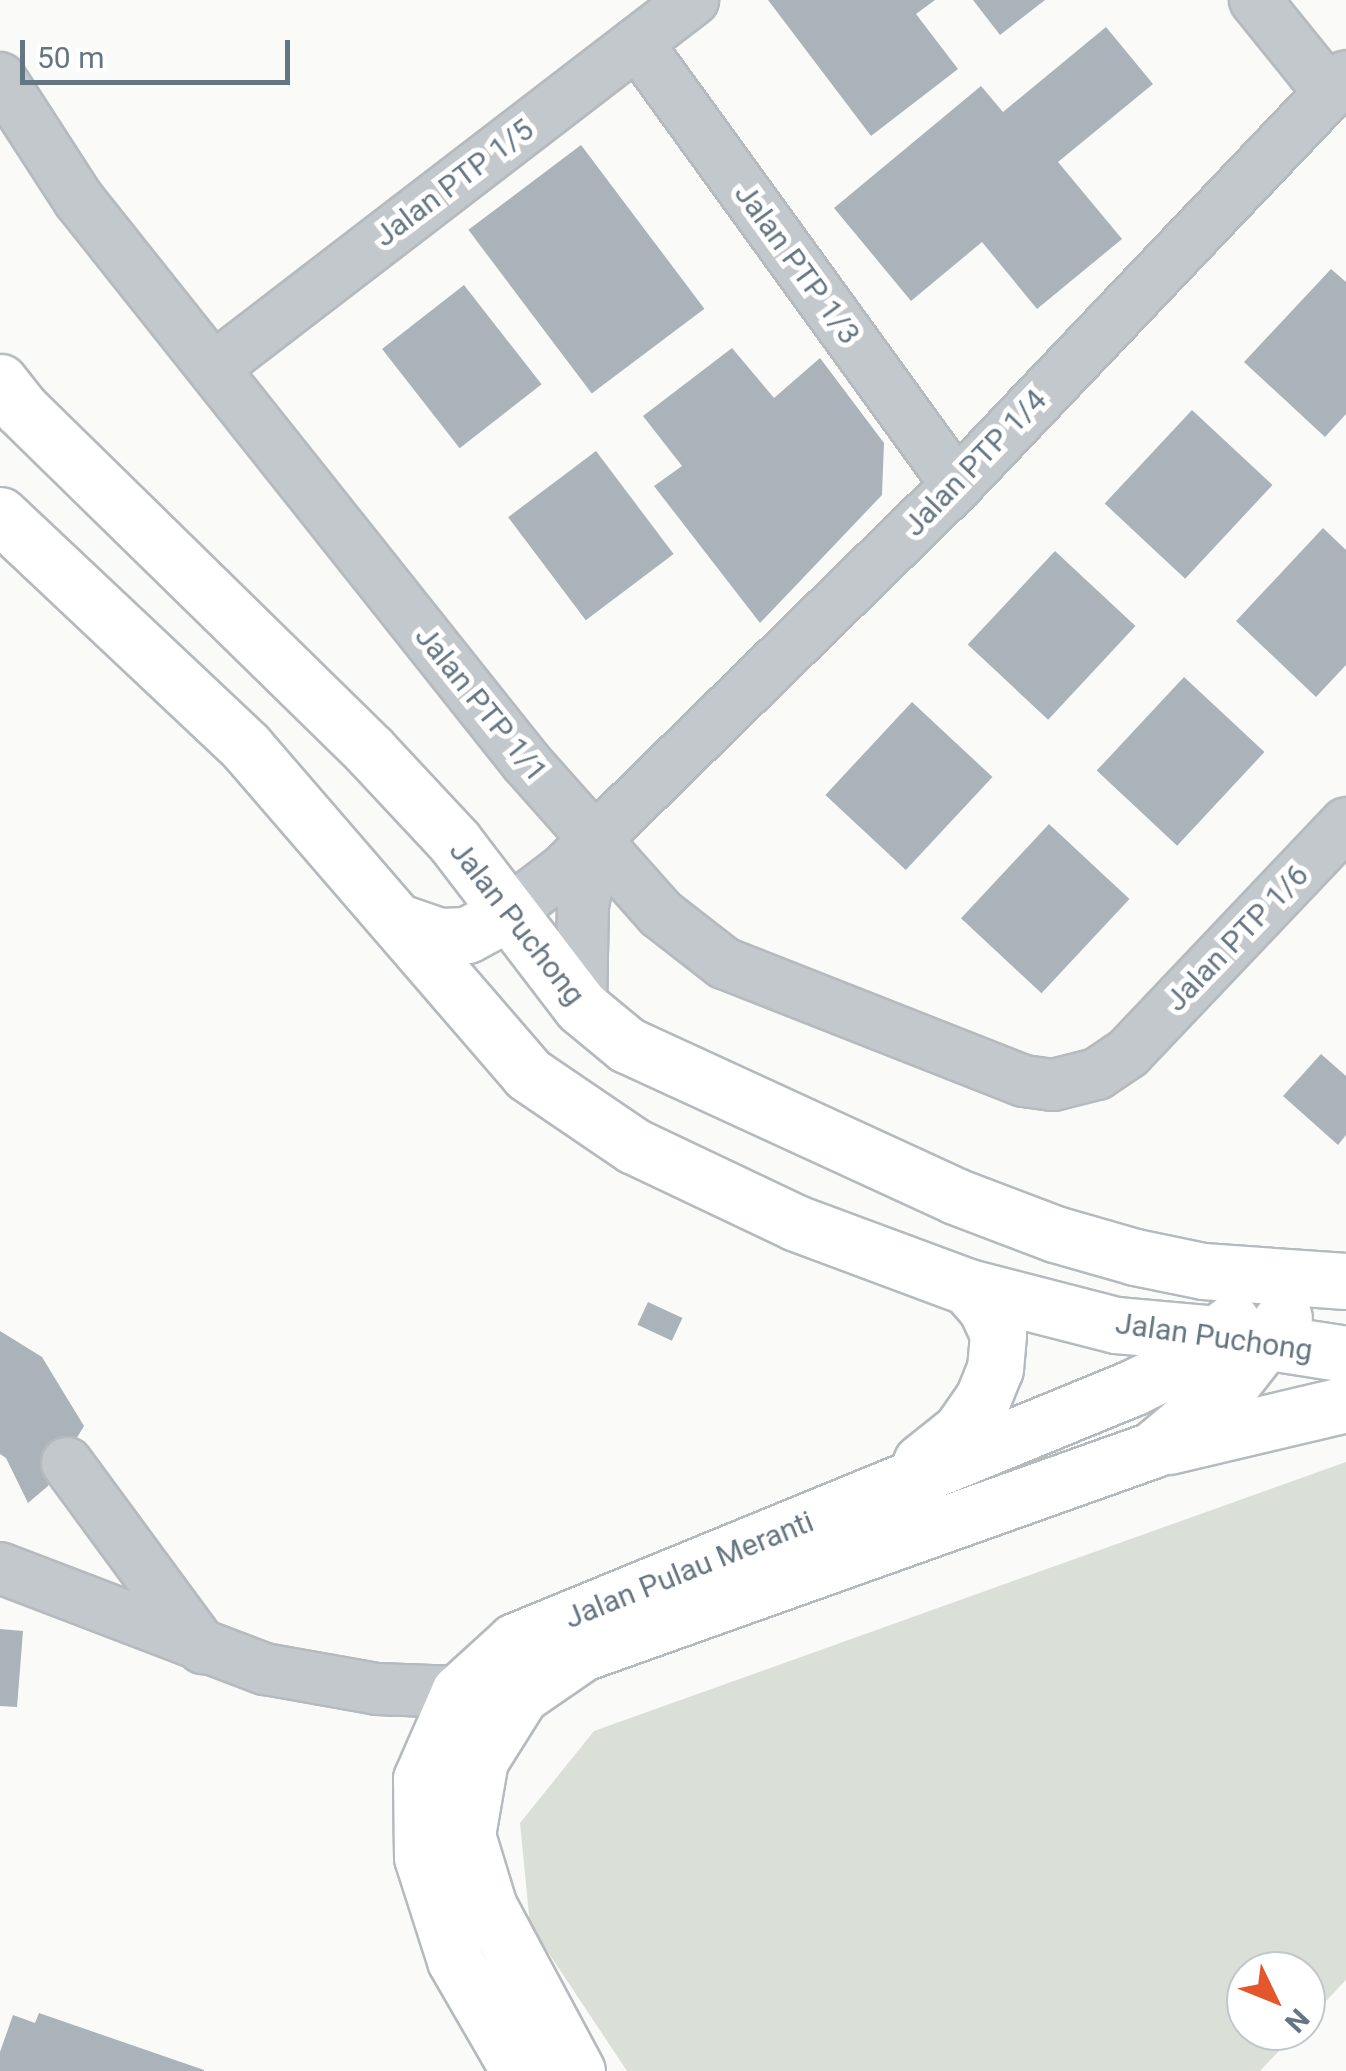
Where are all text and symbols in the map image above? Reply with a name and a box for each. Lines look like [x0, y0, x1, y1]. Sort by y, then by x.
scale bar [25, 20, 295, 82]
text: 50 m [37, 40, 104, 75]
street label: Jalan PTP 1/5 [367, 112, 541, 254]
street label: Jalan PTP 1/3 [727, 177, 867, 351]
street label: Jalan PTP 1/4 [896, 382, 1054, 544]
street label: Jalan PTP 1/1 [407, 619, 555, 789]
street label: Jalan Puchong [442, 834, 592, 1012]
street label: Jalan PTP 1/6 [1158, 857, 1316, 1019]
street label: Jalan Puchong [1113, 1305, 1315, 1369]
street label: Jalan Pulau Meranti [559, 1504, 819, 1636]
north arrow [1226, 1951, 1326, 2051]
text: N [1278, 2002, 1316, 2039]

